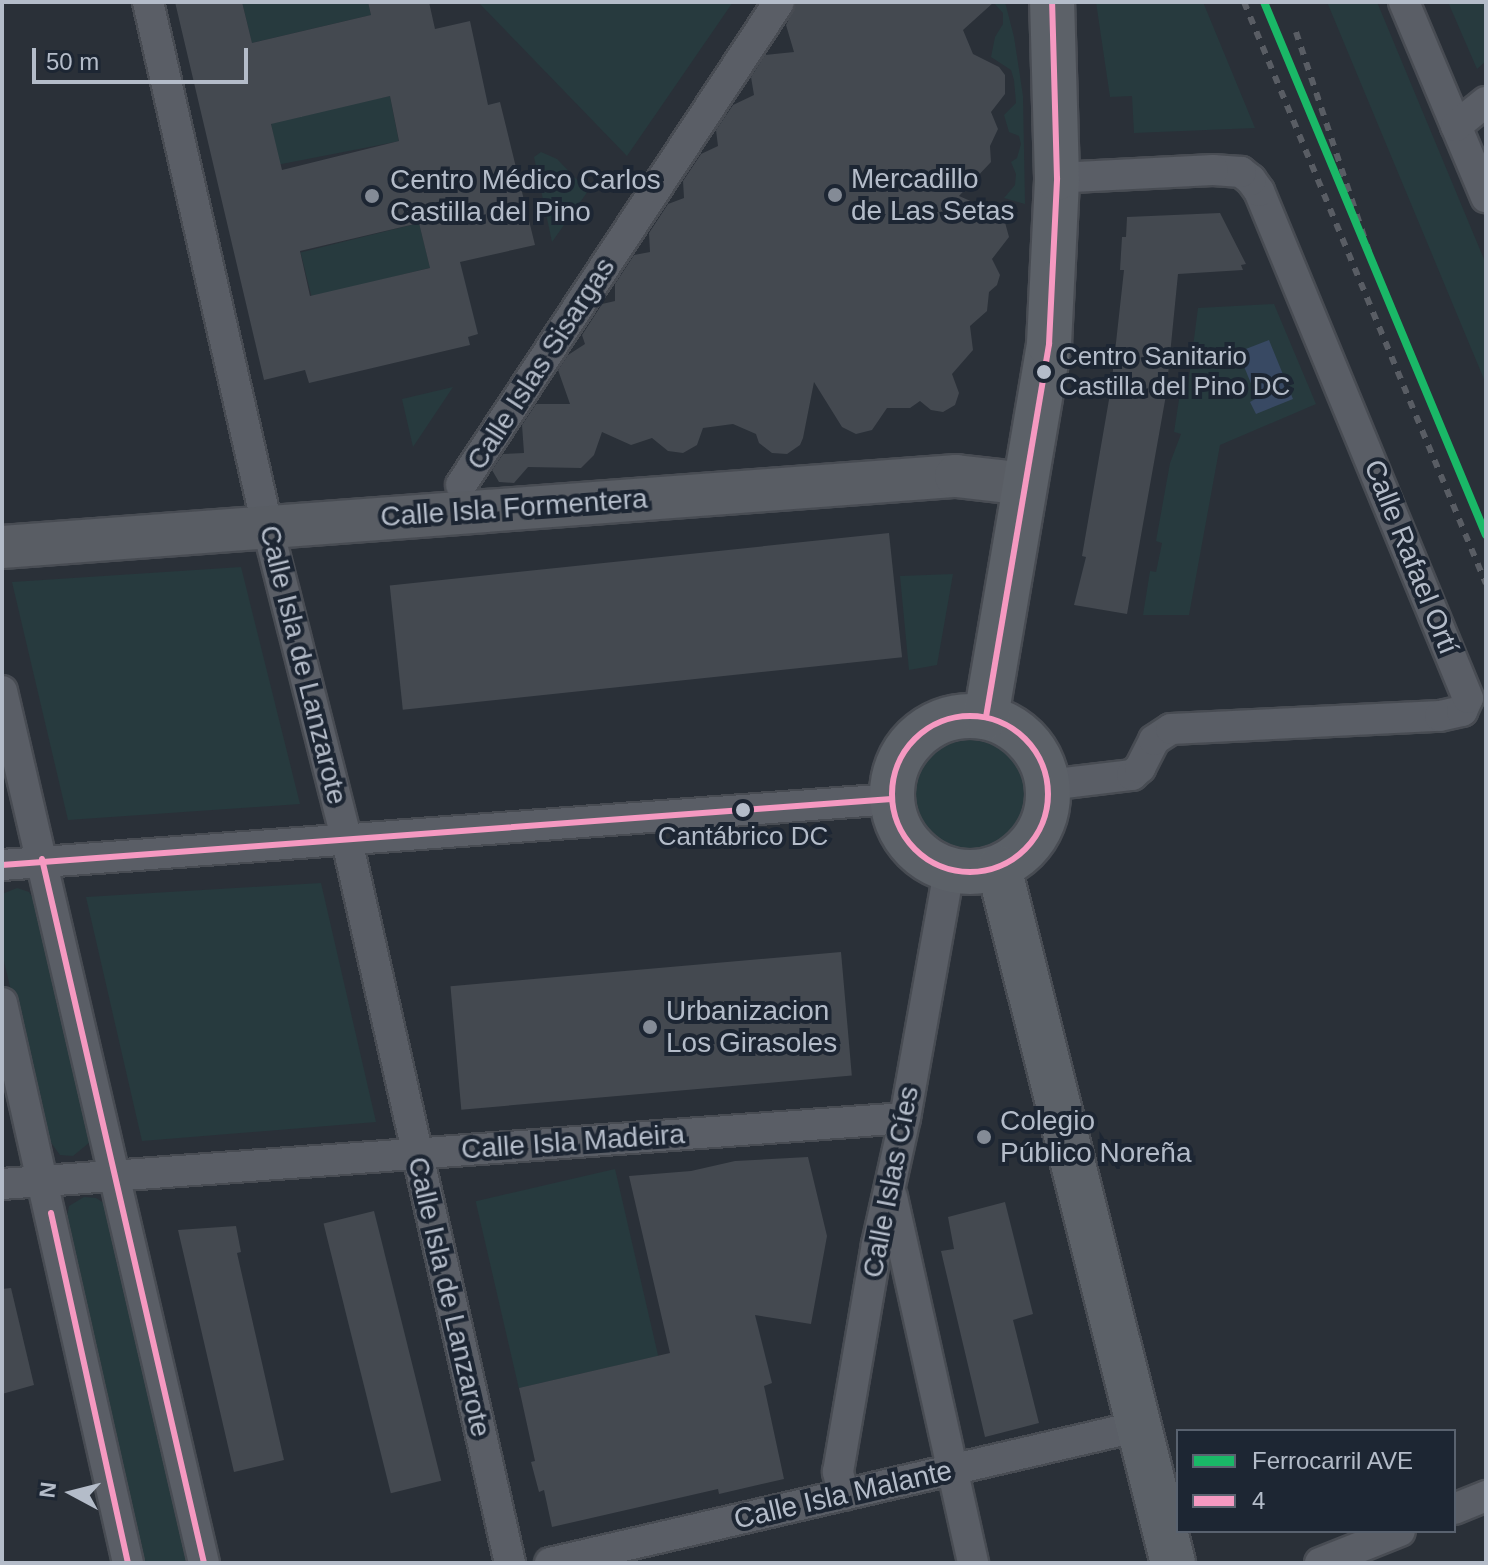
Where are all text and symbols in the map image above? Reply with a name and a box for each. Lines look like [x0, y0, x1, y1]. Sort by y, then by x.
scale bar [36, 32, 252, 82]
text: 50 m [46, 48, 99, 75]
place label: Mercadillo de Las Setas [851, 162, 1014, 228]
place label: Centro Médico Carlos Castilla del Pino [390, 163, 661, 229]
marker: Centro Médico Carlos Castilla del Pino [361, 185, 383, 207]
marker: Mercadillo de Las Setas [826, 186, 844, 204]
street label: Calle Islas Sisargas [460, 252, 622, 476]
place label: Centro Sanitario Castilla del Pino DC [1059, 341, 1290, 402]
marker: Centro Sanitario Castilla del Pino DC [1036, 364, 1052, 380]
street label: Calle Rafael Ortí [1357, 455, 1465, 659]
street label: Calle Isla Formentera [379, 482, 649, 534]
street label: Calle Isla de Lanzarote [252, 522, 354, 808]
marker: Cantábrico DC [735, 802, 751, 818]
place label: Cantábrico DC [658, 821, 828, 853]
place label: Urbanizacion Los Girasoles [666, 994, 837, 1060]
marker: Urbanizacion Los Girasoles [641, 1018, 659, 1036]
street label: Calle Islas Cíes [856, 1083, 926, 1281]
place label: Colegio Público Noreña [1000, 1104, 1191, 1170]
street label: Calle Isla Madeira [460, 1117, 686, 1167]
marker: Colegio Público Noreña [975, 1128, 993, 1146]
street label: Calle Isla de Lanzarote [400, 1154, 498, 1440]
legend [1176, 1429, 1456, 1533]
text: Ferrocarril AVE [1252, 1447, 1413, 1474]
north arrow [32, 1453, 112, 1533]
street label: Calle Isla Malante [731, 1454, 955, 1536]
text: N [34, 1481, 61, 1499]
text: 4 [1252, 1487, 1265, 1514]

